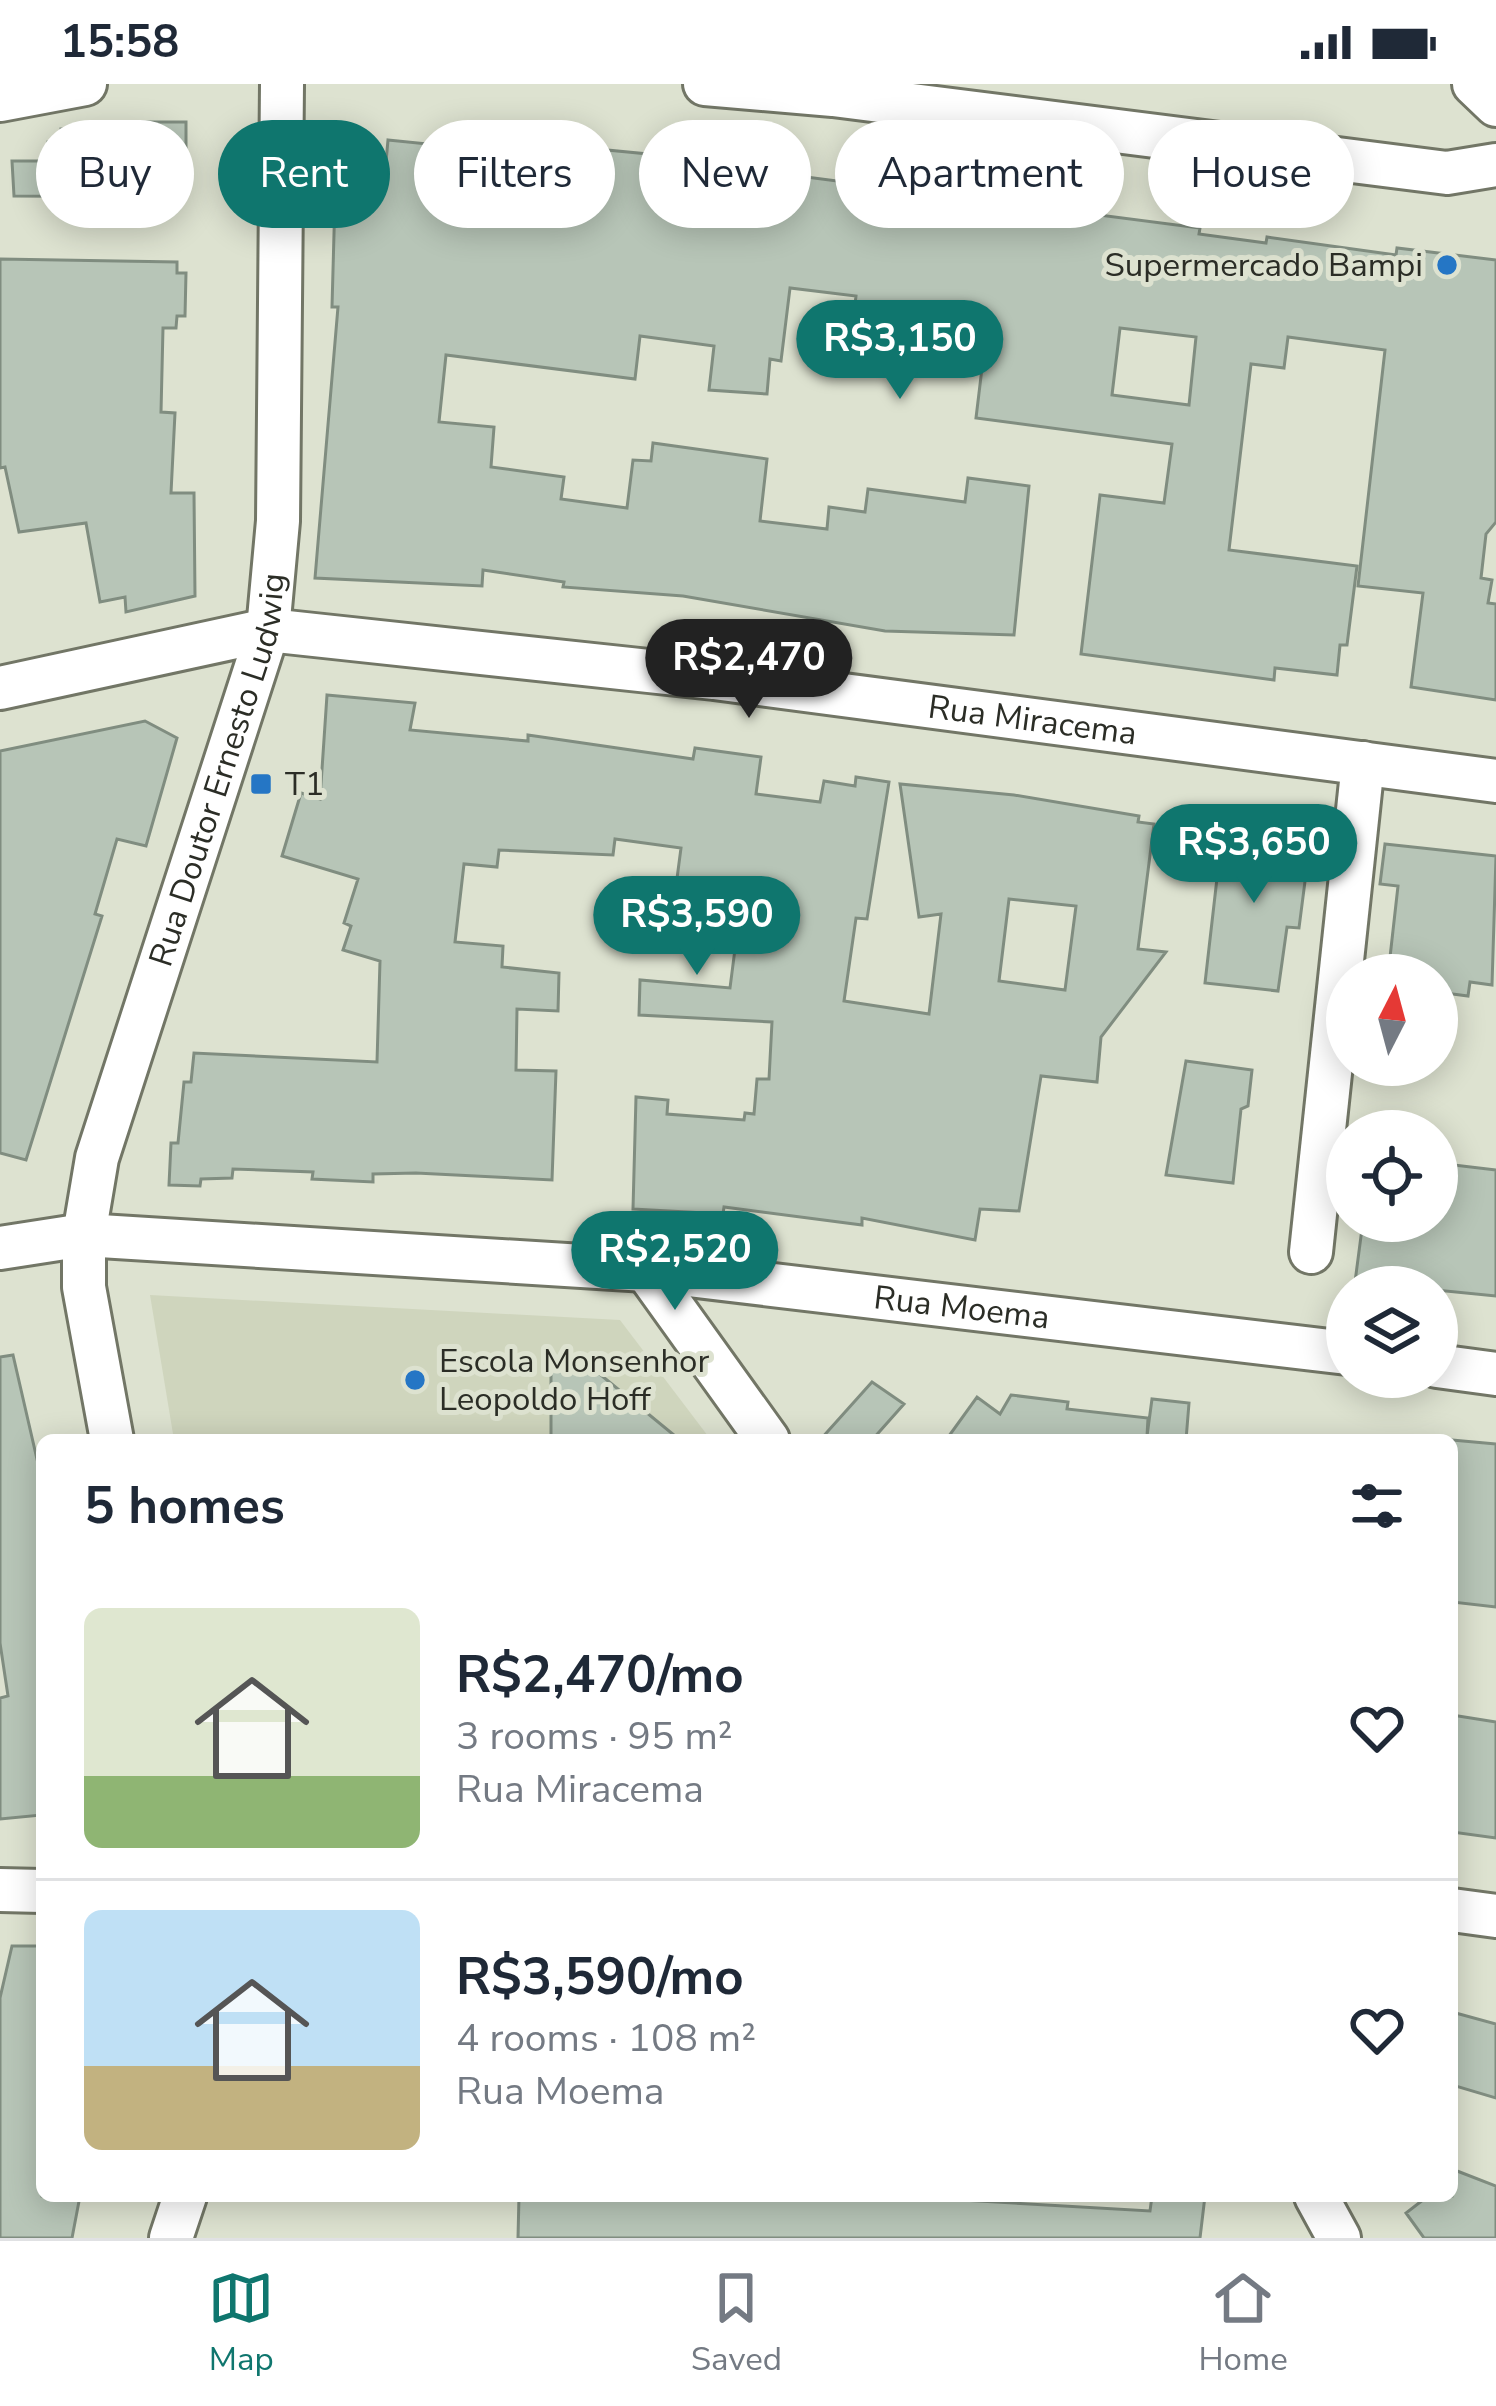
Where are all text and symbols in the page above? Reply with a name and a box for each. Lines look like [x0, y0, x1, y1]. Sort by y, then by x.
text: 15:58 [60, 12, 179, 73]
chip: Buy [36, 120, 194, 228]
chip: Rent [218, 120, 390, 228]
chip: Filters [414, 120, 615, 228]
chip: New [639, 120, 811, 228]
chip: Apartment [835, 120, 1124, 228]
chip: House [1148, 120, 1354, 228]
place label: Supermercado Bampi [1105, 243, 1423, 288]
marker: Supermercado Bampi [1434, 252, 1460, 278]
pin: R$3,150 [789, 300, 1011, 402]
text: R$3,150 [823, 312, 977, 365]
street label: Rua Doutor Ernesto Ludwig [138, 571, 296, 972]
pin: R$2,470 [638, 619, 860, 721]
text: R$2,470 [672, 631, 826, 684]
street label: Rua Miracema [925, 684, 1139, 756]
place label: T1 [285, 762, 325, 807]
marker: T1 [248, 771, 274, 797]
pin: R$3,650 [1143, 804, 1365, 906]
text: R$3,650 [1177, 816, 1331, 869]
pin: R$3,590 [586, 876, 808, 978]
text: R$3,590 [620, 888, 774, 941]
north arrow [1326, 954, 1458, 1086]
map controls [1326, 954, 1458, 1398]
button: locate [1326, 1110, 1458, 1242]
pin: R$2,520 [564, 1211, 786, 1313]
text: R$2,520 [598, 1223, 752, 1276]
button: layers [1326, 1266, 1458, 1398]
street label: Rua Moema [871, 1275, 1052, 1340]
place label: Escola Monsenhor Leopoldo Hoff [439, 1339, 709, 1422]
marker: Escola Monsenhor Leopoldo Hoff [402, 1367, 428, 1393]
text: 5 homes [84, 1471, 285, 1541]
icon: filters [1344, 1473, 1410, 1539]
text: R$2,470/mo [456, 1640, 744, 1710]
icon: home [180, 1656, 324, 1800]
icon: heart [1344, 1695, 1410, 1761]
text: 3 rooms · 95 m² [456, 1710, 733, 1763]
text: Rua Miracema [456, 1763, 704, 1816]
text: R$3,590/mo [456, 1942, 744, 2012]
icon: home [180, 1958, 324, 2102]
icon: heart [1344, 1997, 1410, 2063]
text: 4 rooms · 108 m² [456, 2012, 756, 2065]
text: Rua Moema [456, 2065, 665, 2118]
tab: Map [208, 2265, 274, 2382]
tab: Saved [691, 2265, 782, 2382]
tab: Home [1198, 2265, 1288, 2382]

